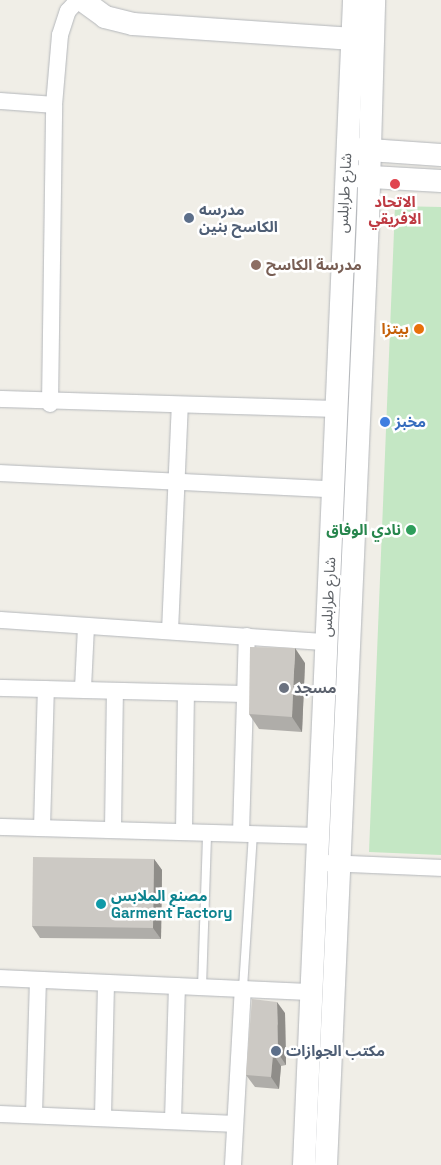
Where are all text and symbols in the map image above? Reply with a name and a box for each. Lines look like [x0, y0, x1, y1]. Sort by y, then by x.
street label: شارع طرابلس [333, 153, 355, 233]
marker: الاتحاد الافريقي [389, 178, 401, 190]
place label: الاتحاد الافريقي [369, 192, 421, 227]
place label: مدرسه الكاسح بنين [199, 200, 278, 235]
marker: مدرسه الكاسح بنين [183, 212, 195, 224]
place label: مدرسة الكاسح [266, 256, 362, 274]
marker: مدرسة الكاسح [250, 259, 262, 271]
place label: بيتزا [382, 320, 409, 338]
marker: بيتزا [413, 323, 425, 335]
place label: مخبز [395, 413, 426, 431]
marker: مخبز [379, 416, 391, 428]
place label: نادي الوفاق [326, 521, 401, 539]
marker: نادي الوفاق [405, 524, 417, 536]
street label: شارع طرابلس [317, 557, 339, 637]
place label: مسجد [294, 679, 336, 697]
marker: مسجد [278, 682, 290, 694]
place label: مصنع الملابس Garment Factory [111, 886, 233, 921]
marker: مصنع الملابس Garment Factory [95, 898, 107, 910]
place label: مكتب الجوازات [286, 1042, 385, 1060]
marker: مكتب الجوازات [270, 1045, 282, 1057]

